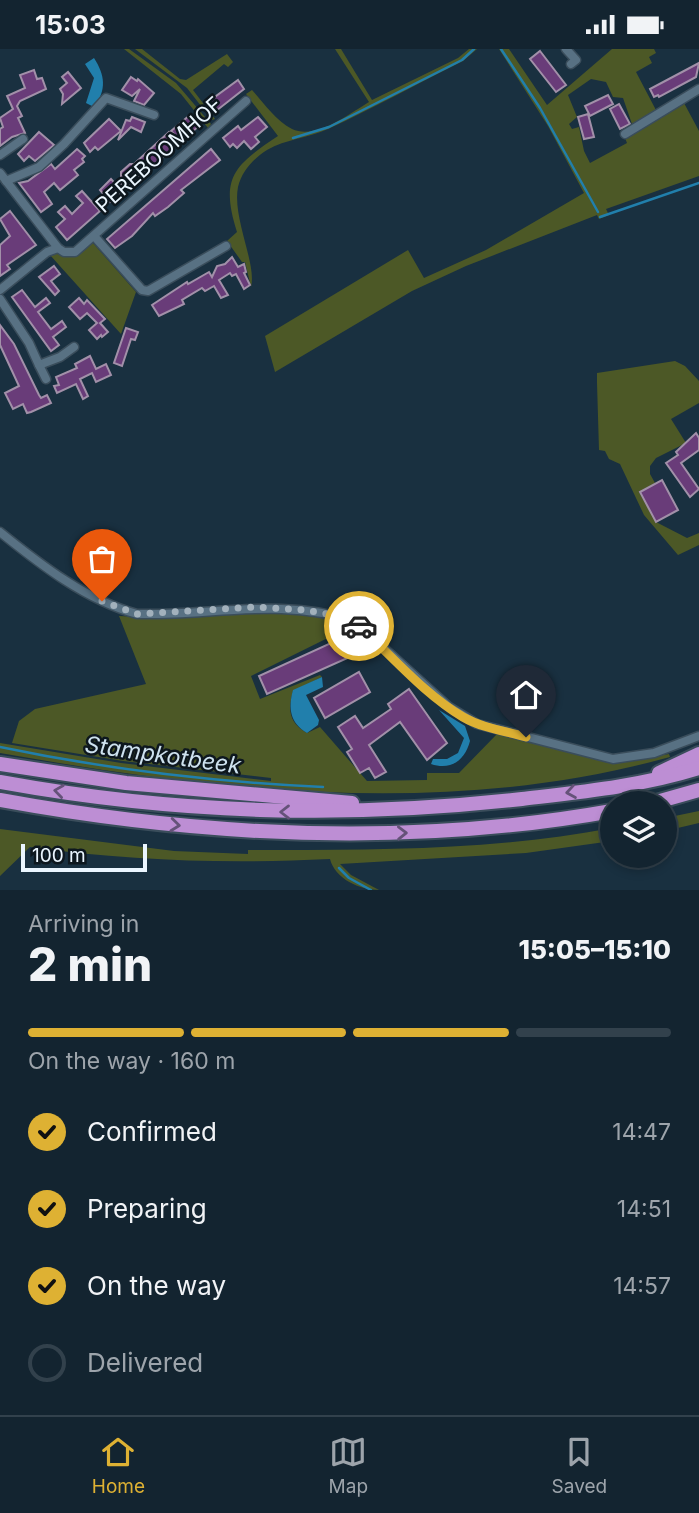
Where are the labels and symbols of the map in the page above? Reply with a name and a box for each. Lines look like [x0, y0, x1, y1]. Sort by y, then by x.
street label: PEREBOOMHOF [90, 91, 227, 218]
pin [72, 529, 132, 601]
courier [324, 591, 394, 661]
pin [496, 665, 556, 737]
water label: Stampkotbeek [83, 730, 243, 780]
one-way arrow [53, 784, 64, 799]
one-way arrow [565, 784, 577, 799]
one-way arrow [279, 804, 290, 820]
one-way arrow [170, 817, 181, 832]
one-way arrow [397, 825, 408, 841]
scale bar [21, 841, 147, 873]

